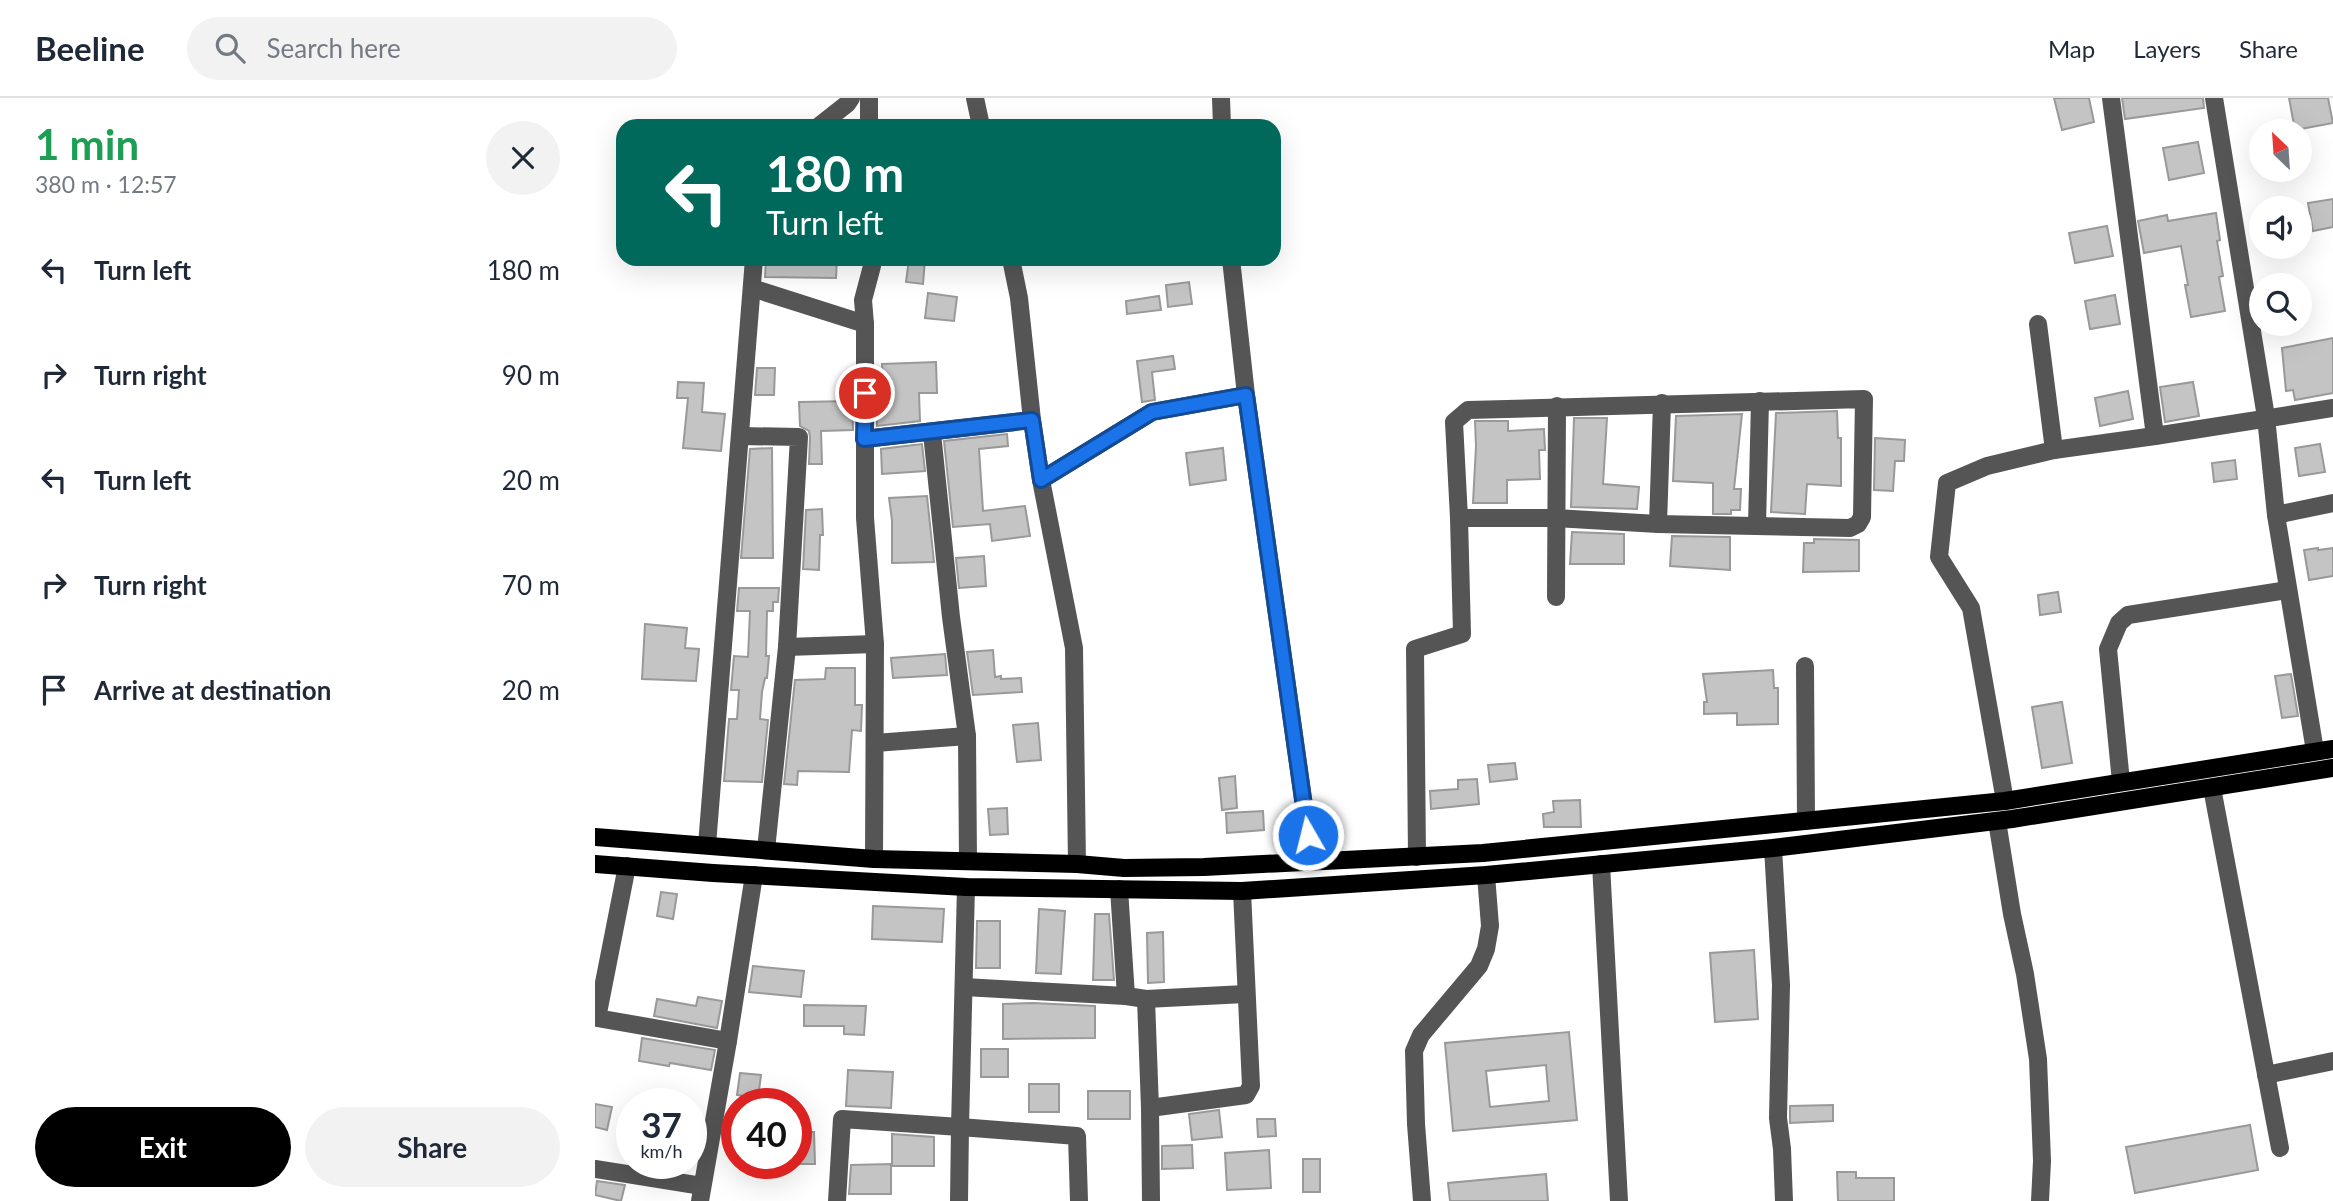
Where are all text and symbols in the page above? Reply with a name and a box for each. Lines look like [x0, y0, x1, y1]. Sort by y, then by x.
search box [187, 17, 677, 80]
text: Beeline [35, 28, 145, 68]
icon: search [211, 29, 249, 67]
text: Search here [267, 32, 401, 64]
text: Map [2048, 34, 2095, 63]
text: Layers [2133, 34, 2201, 63]
text: Share [2239, 34, 2298, 63]
text: 1 min [35, 119, 139, 169]
north arrow [2249, 119, 2312, 182]
map controls [2249, 119, 2312, 336]
button: close [486, 121, 560, 195]
text: 180 m [766, 144, 904, 202]
icon: left [651, 147, 742, 238]
text: 380 m · 12:57 [35, 170, 177, 198]
button: sound [2249, 196, 2312, 259]
text: Turn left [766, 203, 883, 242]
icon: left [35, 251, 73, 289]
text: Turn left [94, 254, 191, 286]
text: 180 m [487, 254, 560, 286]
button: search [2249, 273, 2312, 336]
icon: right [35, 356, 73, 394]
text: Turn right [94, 359, 207, 391]
text: 90 m [502, 359, 560, 391]
pin [835, 363, 895, 423]
icon: arrive [846, 374, 884, 412]
icon: left [35, 461, 73, 499]
text: Turn left [94, 464, 191, 496]
text: 20 m [502, 464, 560, 496]
icon: right [35, 566, 73, 604]
text: Turn right [94, 569, 207, 601]
text: 70 m [502, 569, 560, 601]
icon: arrive [35, 671, 73, 709]
text: Arrive at destination [94, 674, 331, 706]
text: 20 m [502, 674, 560, 706]
position arrow [1271, 798, 1345, 872]
speed limit sign: 40 [721, 1088, 812, 1179]
text: 37 [641, 1103, 682, 1145]
button: Exit [35, 1107, 291, 1187]
button: Share [305, 1107, 560, 1187]
text: km/h [640, 1140, 683, 1162]

